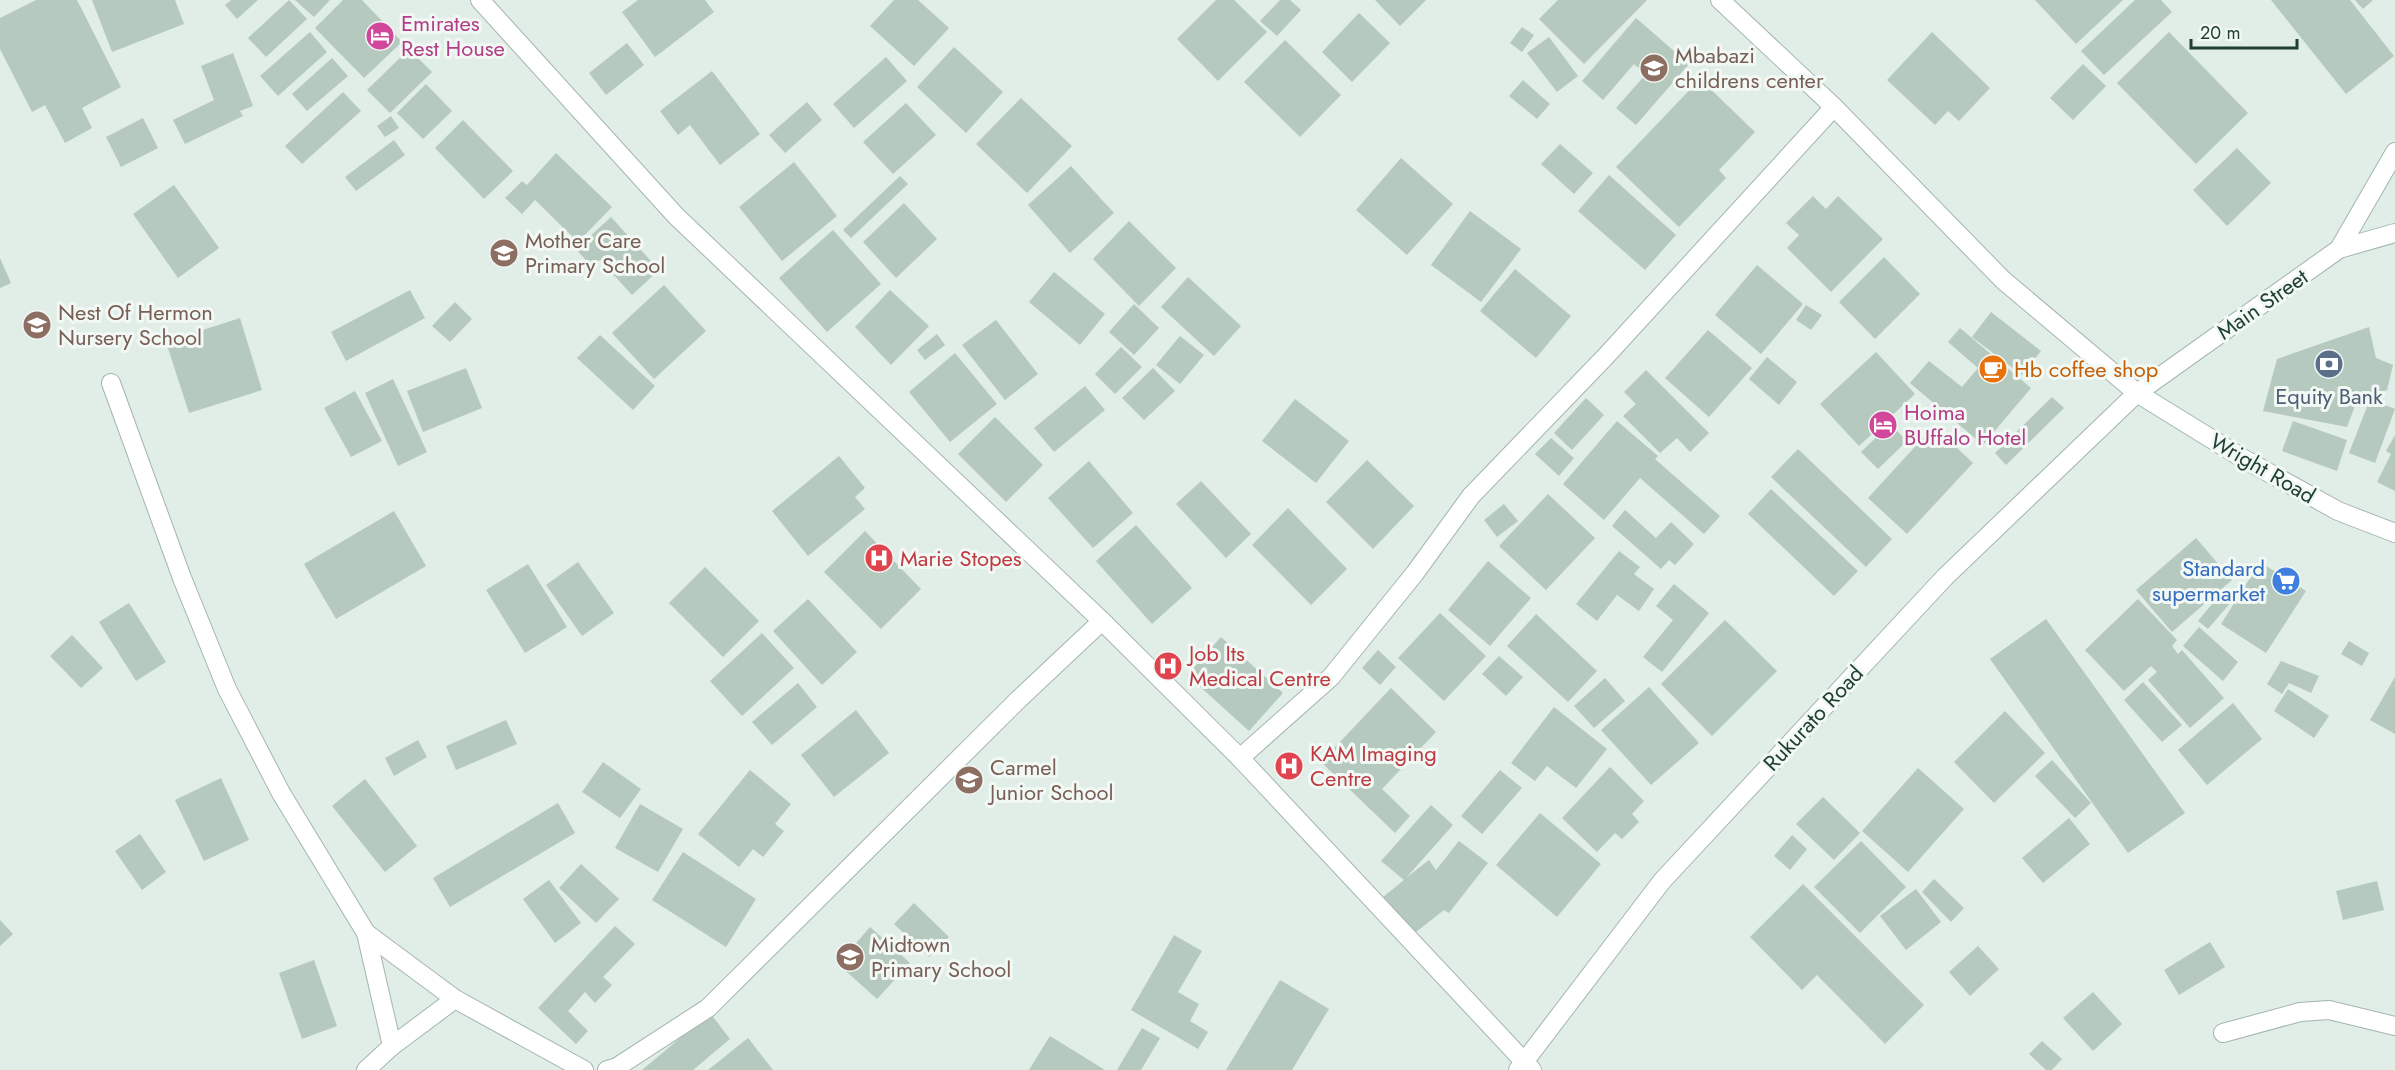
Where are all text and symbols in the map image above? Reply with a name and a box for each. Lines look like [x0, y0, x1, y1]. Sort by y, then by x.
place label: Emirates Rest House [401, 7, 505, 64]
scale bar [2191, 12, 2298, 50]
hotel icon: Emirates Rest House [364, 20, 396, 52]
text: 20 m [2200, 20, 2240, 46]
place label: Mbabazi childrens center [1675, 39, 1824, 96]
school or university icon: Mbabazi childrens center [1638, 52, 1670, 84]
place label: Mother Care Primary School [525, 224, 665, 281]
school or university icon: Mother Care Primary School [488, 237, 520, 269]
street label: Main Street [2210, 260, 2315, 347]
place label: Nest Of Hermon Nursery School [58, 296, 213, 353]
school or university icon: Nest Of Hermon Nursery School [21, 309, 53, 341]
bank icon: Equity Bank [2313, 348, 2345, 380]
cafe icon: Hb coffee shop [1977, 353, 2009, 385]
place label: Hb coffee shop [2014, 353, 2158, 385]
place label: Equity Bank [2275, 380, 2383, 412]
place label: Hoima BUffalo Hotel [1904, 396, 2026, 453]
hotel icon: Hoima BUffalo Hotel [1867, 409, 1899, 441]
street label: Wright Road [2204, 425, 2322, 511]
hospital icon: Marie Stopes [863, 542, 895, 574]
place label: Marie Stopes [900, 542, 1022, 574]
place label: Standard supermarket [2152, 552, 2266, 609]
supermarket icon: Standard supermarket [2270, 565, 2302, 597]
place label: Job Its Medical Centre [1186, 637, 1331, 694]
hospital icon: Job Its Medical Centre [1152, 650, 1184, 682]
street label: Rukurato Road [1755, 658, 1871, 778]
place label: KAM Imaging Centre [1310, 737, 1437, 794]
hospital icon: KAM Imaging Centre [1273, 750, 1305, 782]
place label: Carmel Junior School [987, 751, 1113, 808]
school or university icon: Carmel Junior School [953, 764, 985, 796]
place label: Midtown Primary School [871, 928, 1011, 985]
school or university icon: Midtown Primary School [834, 941, 866, 973]

